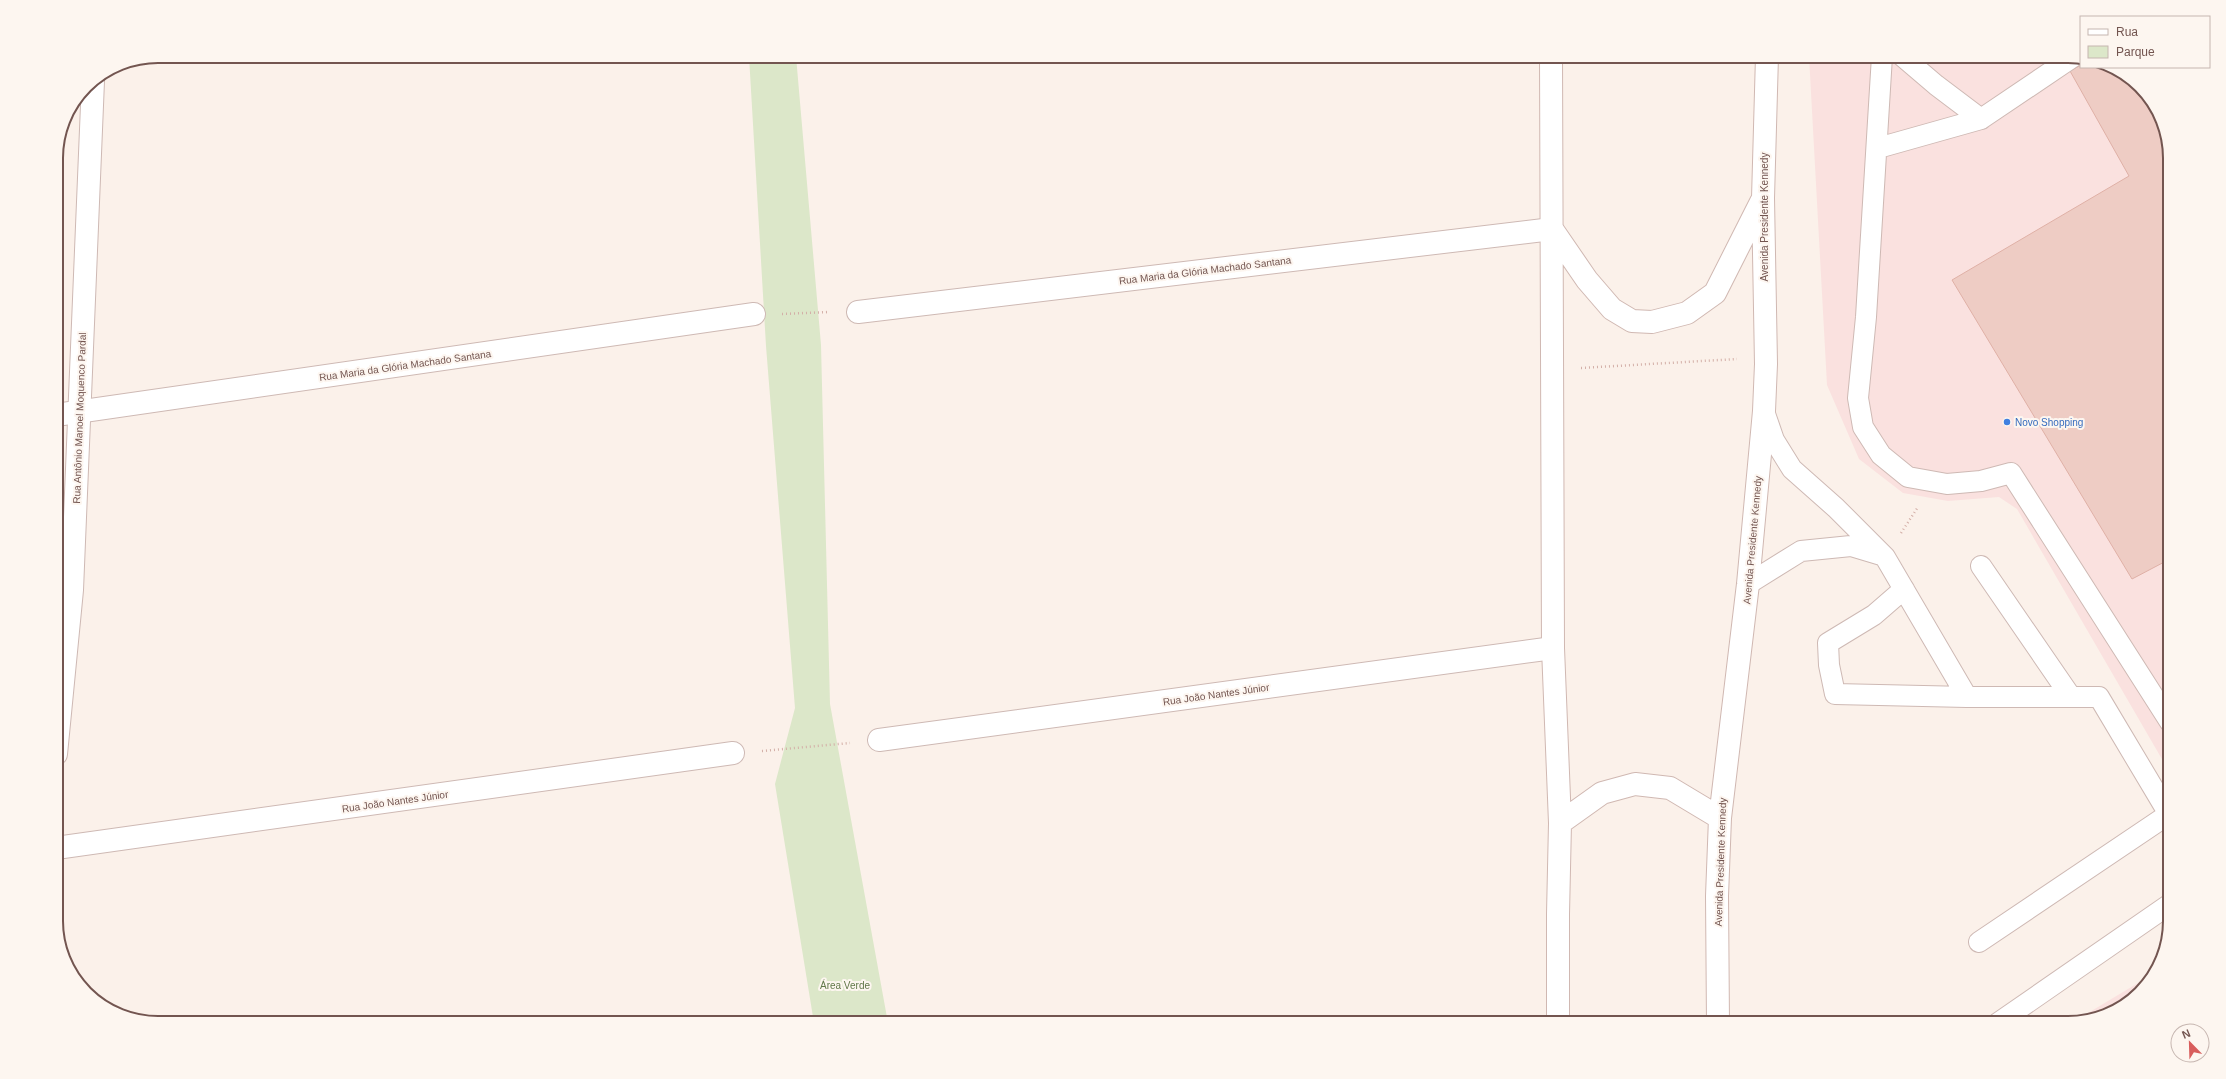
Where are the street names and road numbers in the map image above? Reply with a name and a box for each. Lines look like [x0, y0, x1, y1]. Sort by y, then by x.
street label: Avenida Presidente Kennedy [1759, 153, 1770, 281]
street label: Rua Maria da Glória Machado Santana [1118, 254, 1292, 287]
street label: Rua Antônio Manoel Moquenco Pardal [71, 332, 88, 504]
street label: Rua Maria da Glória Machado Santana [318, 348, 492, 383]
street label: Avenida Presidente Kennedy [1741, 475, 1764, 605]
street label: Rua João Nantes Júnior [1162, 681, 1271, 707]
street label: Rua João Nantes Júnior [341, 788, 450, 814]
street label: Avenida Presidente Kennedy [1713, 797, 1728, 927]

